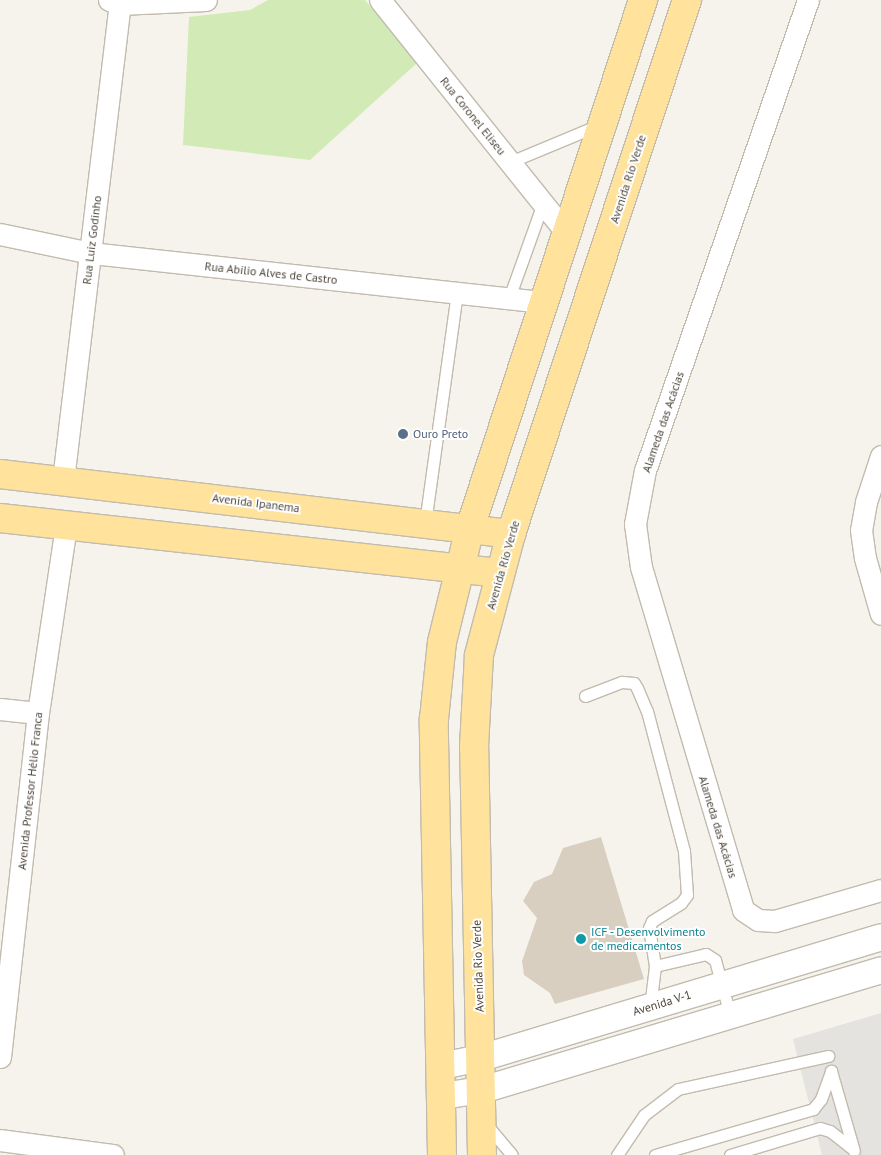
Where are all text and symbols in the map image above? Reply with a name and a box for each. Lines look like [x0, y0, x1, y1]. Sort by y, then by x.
street label: Rua Coronel Eliseu [437, 74, 509, 158]
street label: Avenida Rio Verde [607, 133, 649, 225]
street label: Rua Luiz Godinho [79, 195, 105, 285]
street label: Rua Abílio Alves de Castro [203, 259, 339, 287]
street label: Alameda das Acácias [639, 369, 687, 475]
place label: Ouro Preto [413, 427, 468, 441]
marker: Ouro Preto [397, 428, 409, 440]
street label: Avenida Ipanema [211, 490, 301, 516]
street label: Avenida Rio Verde [483, 519, 523, 611]
street label: Avenida Professor Hélio Franca [15, 711, 45, 871]
street label: Alameda das Acácias [696, 774, 740, 880]
street label: Avenida Rio Verde [469, 919, 487, 1013]
place label: ICF - Desenvolvimento de medicamentos [591, 925, 707, 953]
marker: ICF - Desenvolvimento de medicamentos [575, 933, 587, 945]
street label: Avenida V-1 [631, 987, 693, 1019]

